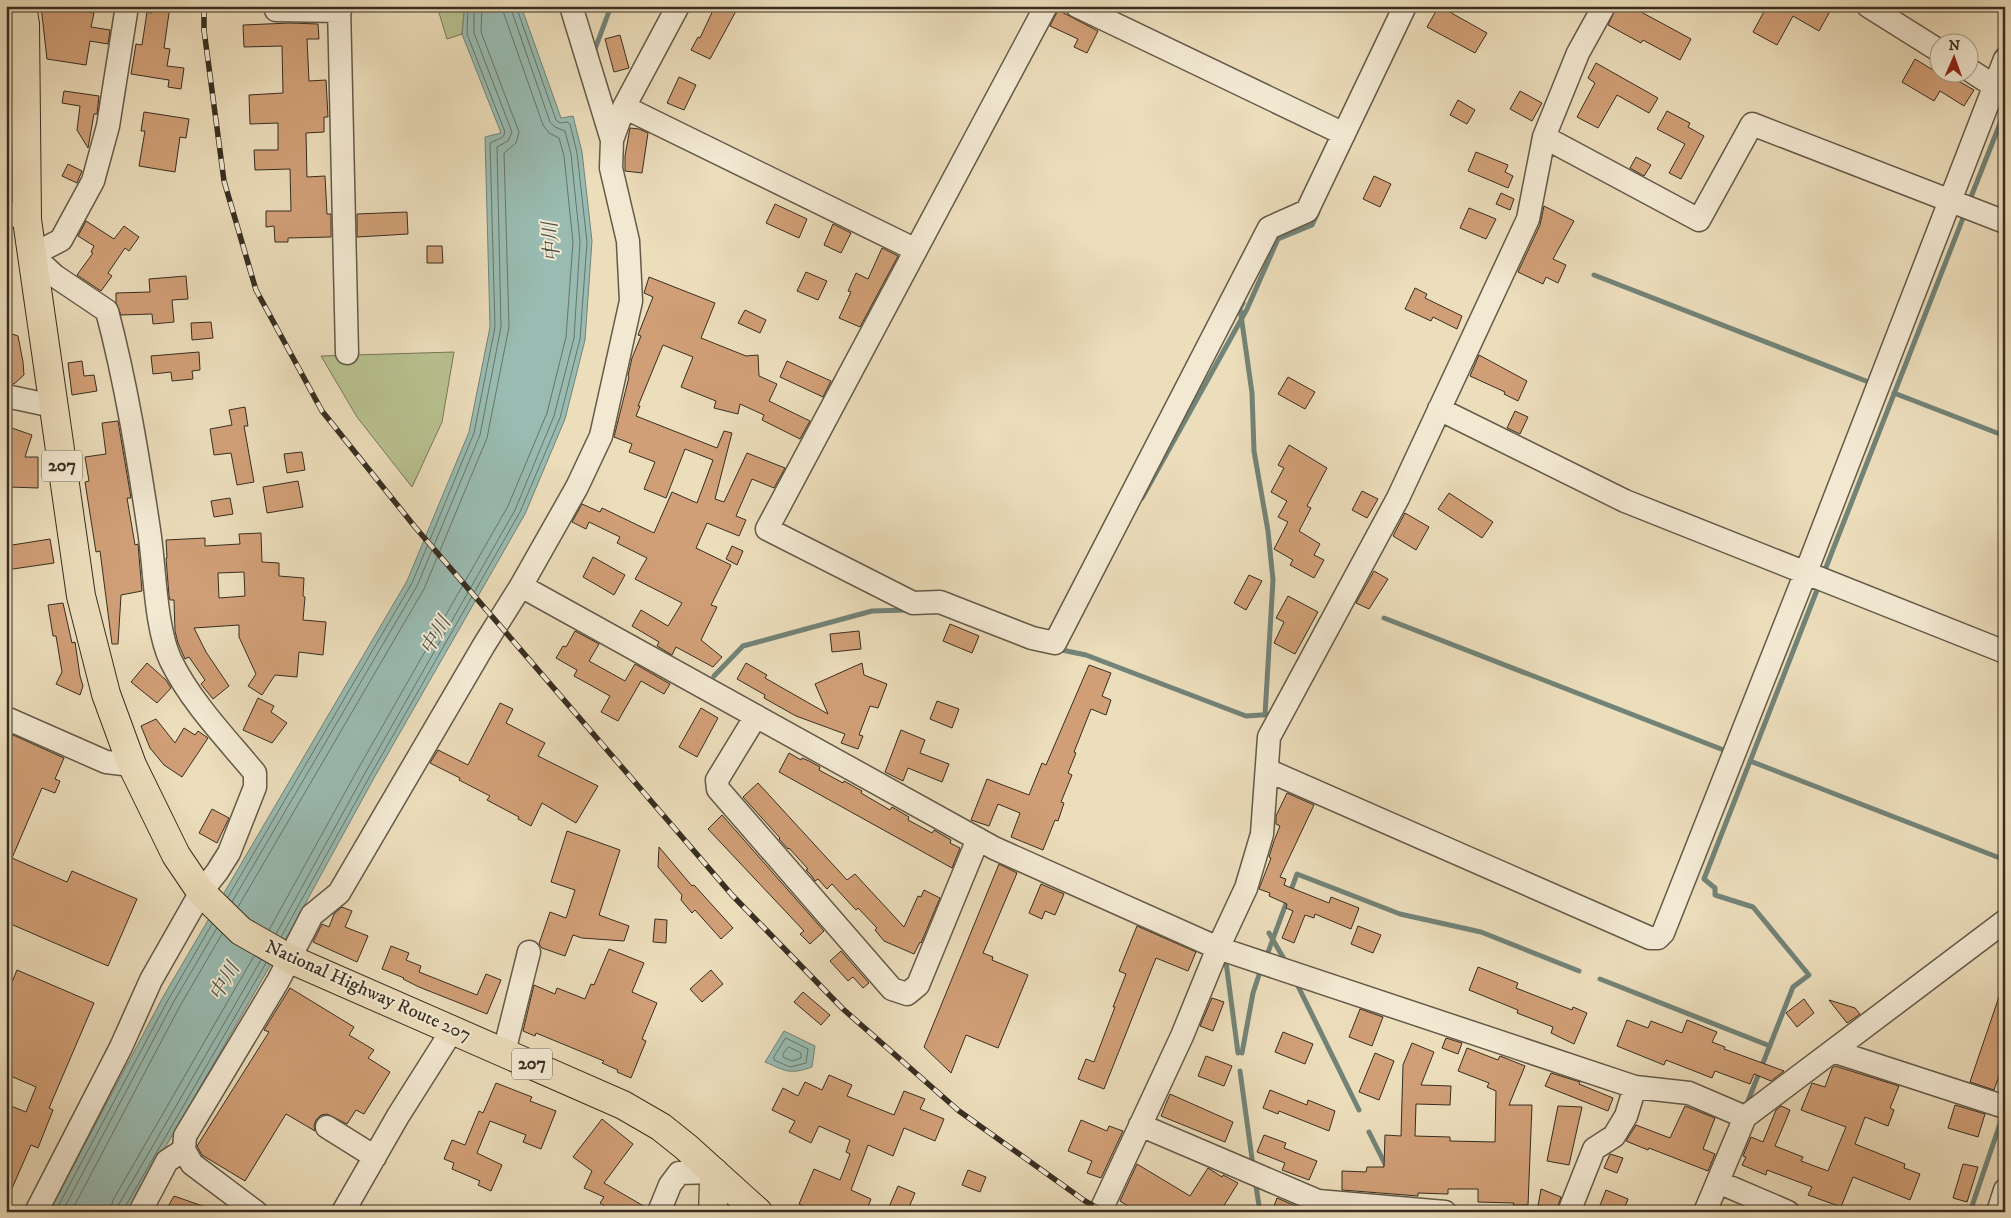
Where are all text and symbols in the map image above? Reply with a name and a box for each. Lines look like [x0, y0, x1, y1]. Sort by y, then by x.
north arrow [1928, 32, 1978, 82]
text: N [1948, 37, 1961, 55]
water label: 中川 [538, 219, 566, 263]
road number: 207 [42, 451, 82, 482]
water label: 中川 [415, 611, 458, 660]
street label: National Highway Route 207 [261, 935, 475, 1047]
water label: 中川 [204, 957, 247, 1006]
road number: 207 [512, 1048, 552, 1080]

